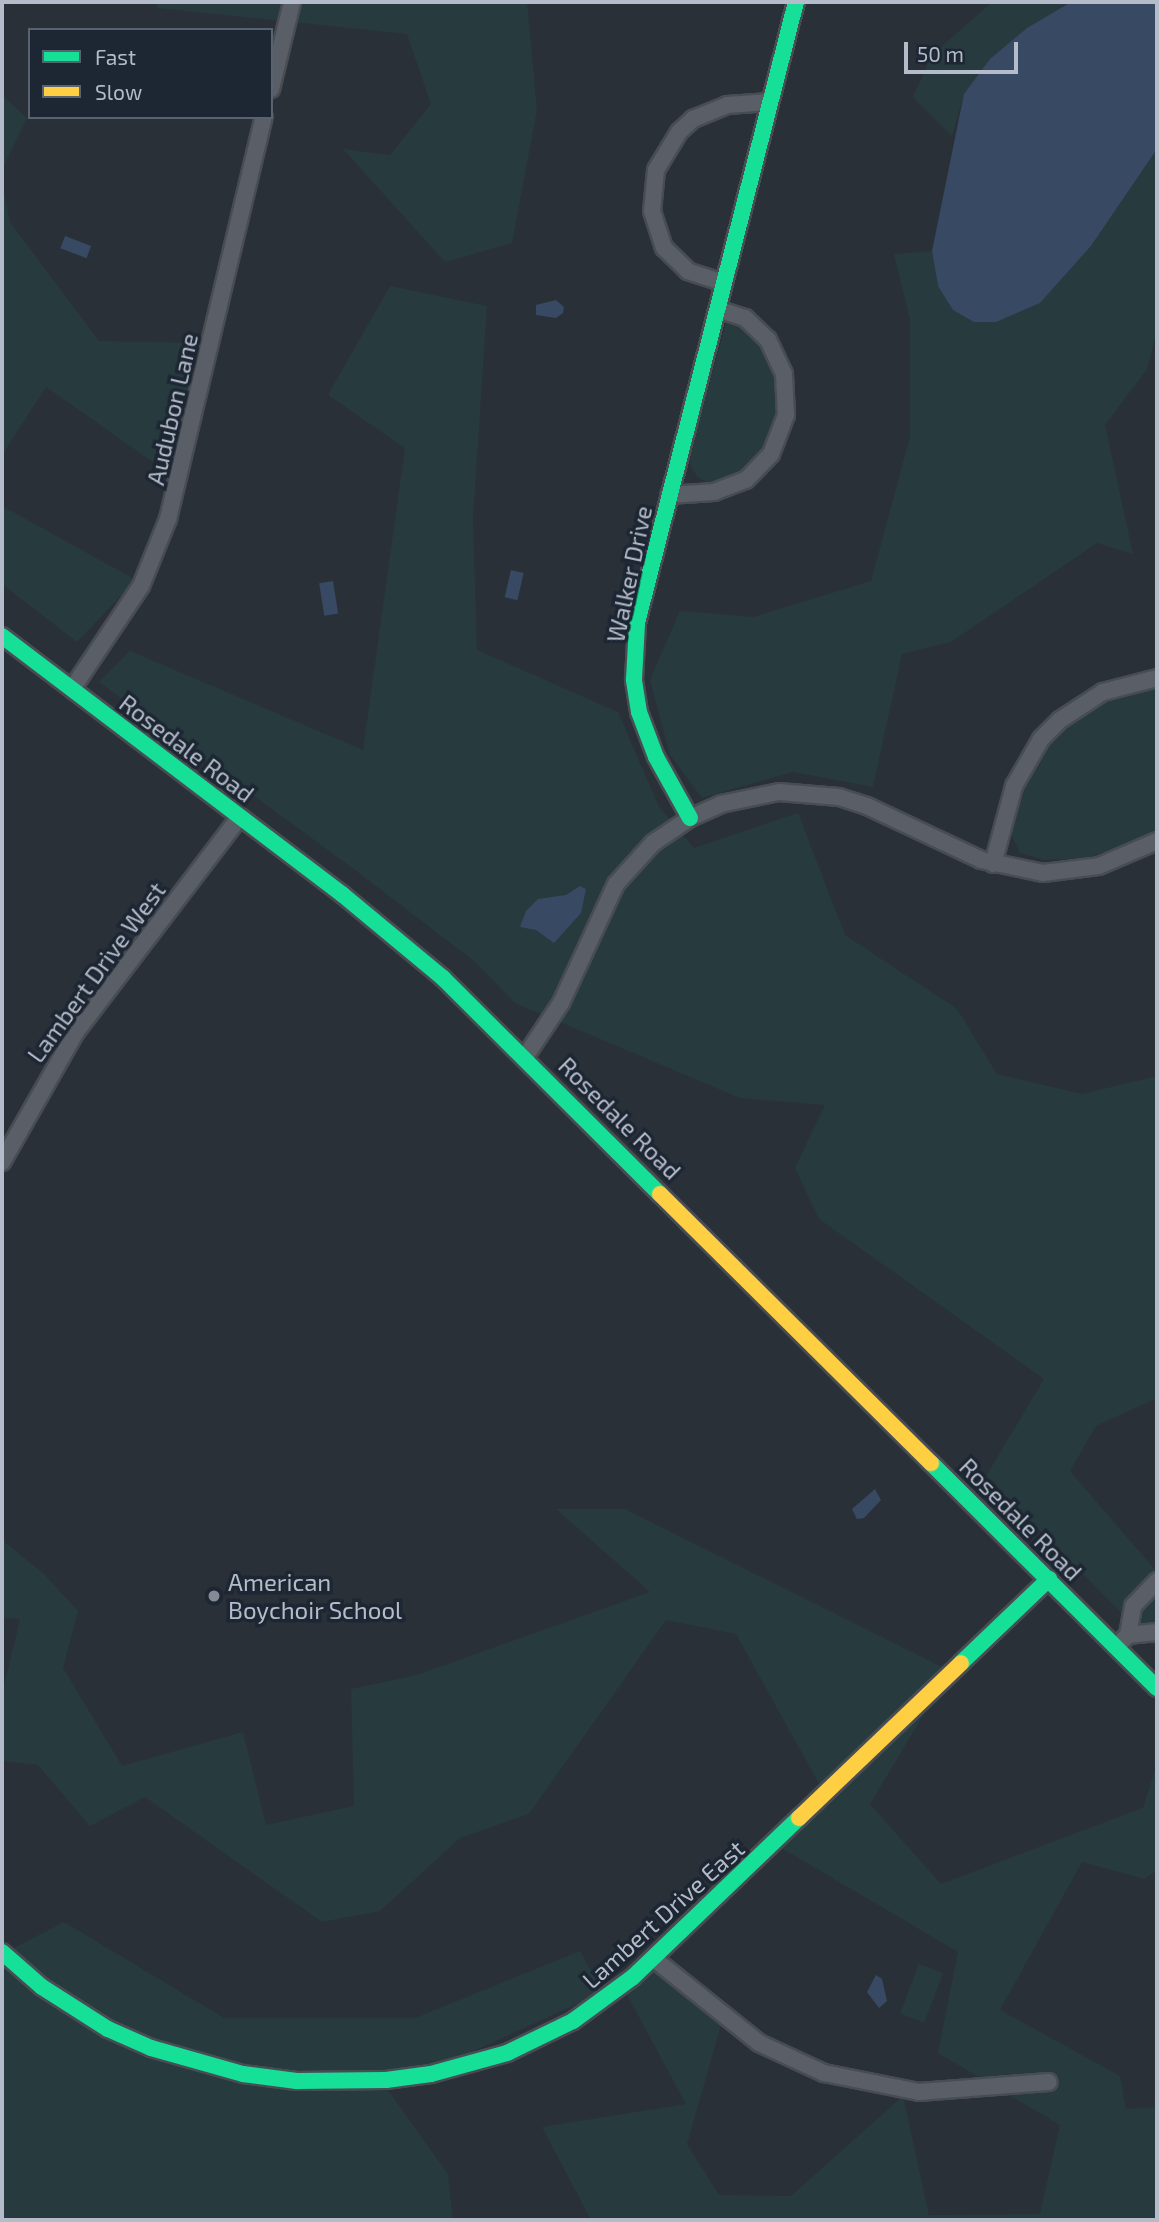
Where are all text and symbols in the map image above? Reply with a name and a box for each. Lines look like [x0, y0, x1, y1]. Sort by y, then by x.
legend [28, 28, 273, 119]
scale bar [907, 28, 1021, 72]
text: 50 m [917, 41, 964, 66]
text: Fast [95, 44, 136, 69]
text: Slow [95, 79, 142, 104]
street label: Audubon Lane [141, 330, 203, 488]
street label: Walker Drive [600, 503, 658, 645]
street label: Rosedale Road [114, 688, 260, 808]
street label: Lambert Drive West [21, 876, 171, 1068]
street label: Rosedale Road [553, 1051, 687, 1185]
street label: Rosedale Road [954, 1452, 1088, 1586]
place label: American Boychoir School [228, 1568, 403, 1624]
marker: American Boychoir School [206, 1588, 222, 1604]
street label: Lambert Drive East [576, 1834, 750, 1994]

